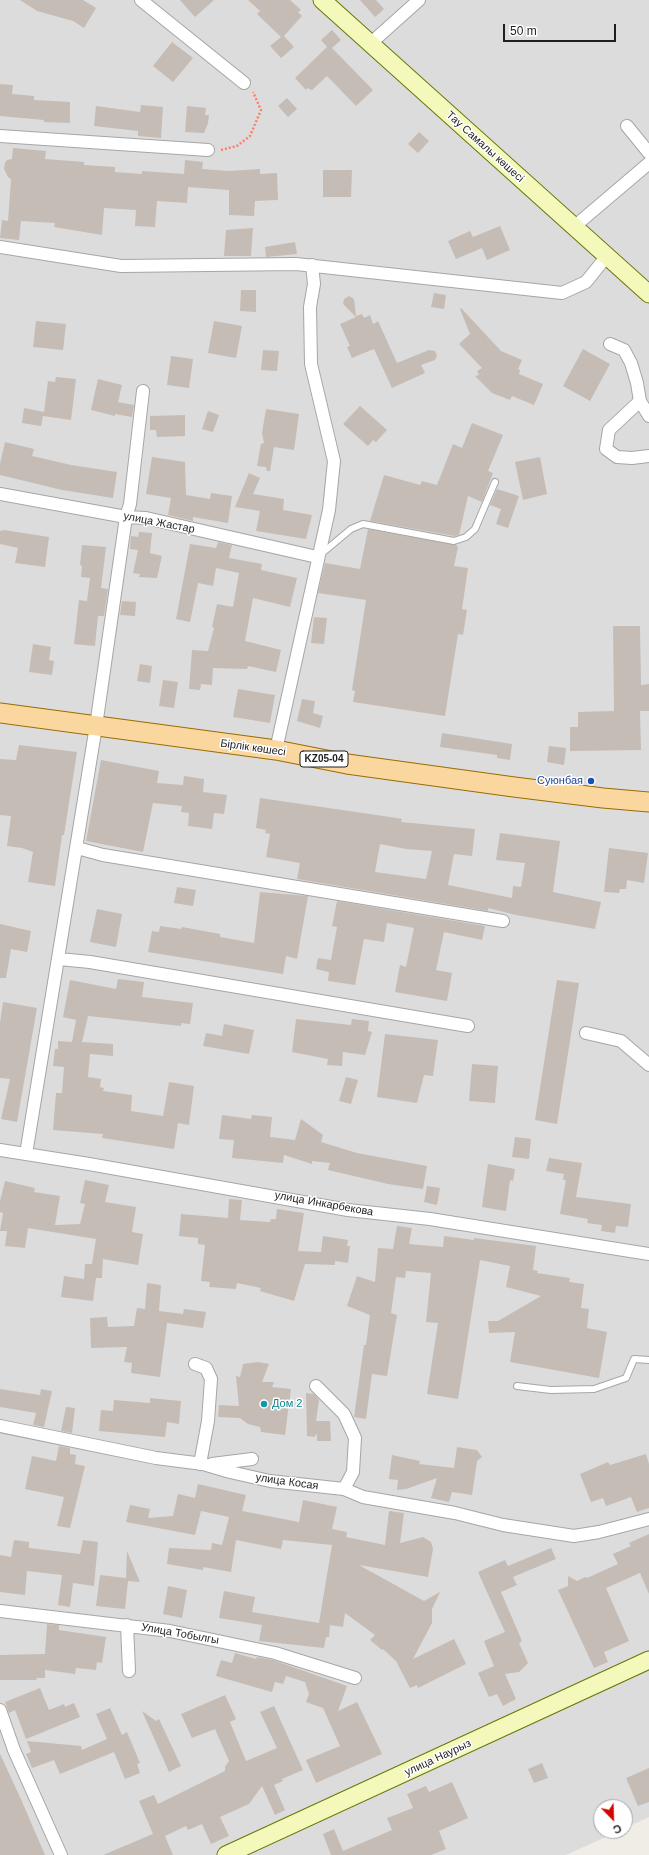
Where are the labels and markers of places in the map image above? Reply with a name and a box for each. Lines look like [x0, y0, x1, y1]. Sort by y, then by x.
place label: Суюнбая [537, 774, 583, 788]
marker: Суюнбая [586, 776, 596, 786]
place label: Дом 2 [272, 1397, 302, 1411]
marker: Дом 2 [259, 1399, 269, 1409]

